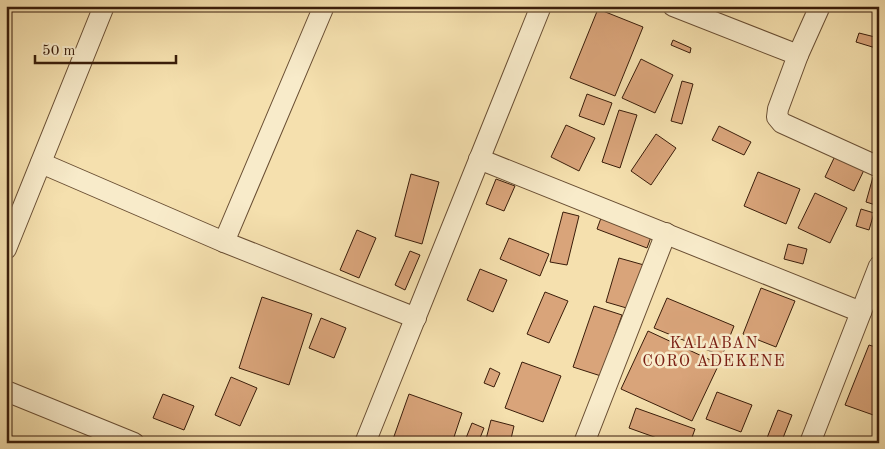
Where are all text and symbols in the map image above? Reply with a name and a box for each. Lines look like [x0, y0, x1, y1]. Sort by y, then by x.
scale bar [35, 32, 176, 64]
text: 50 m [42, 44, 76, 59]
district label: KALABAN CORO ADEKENE [642, 336, 786, 370]

